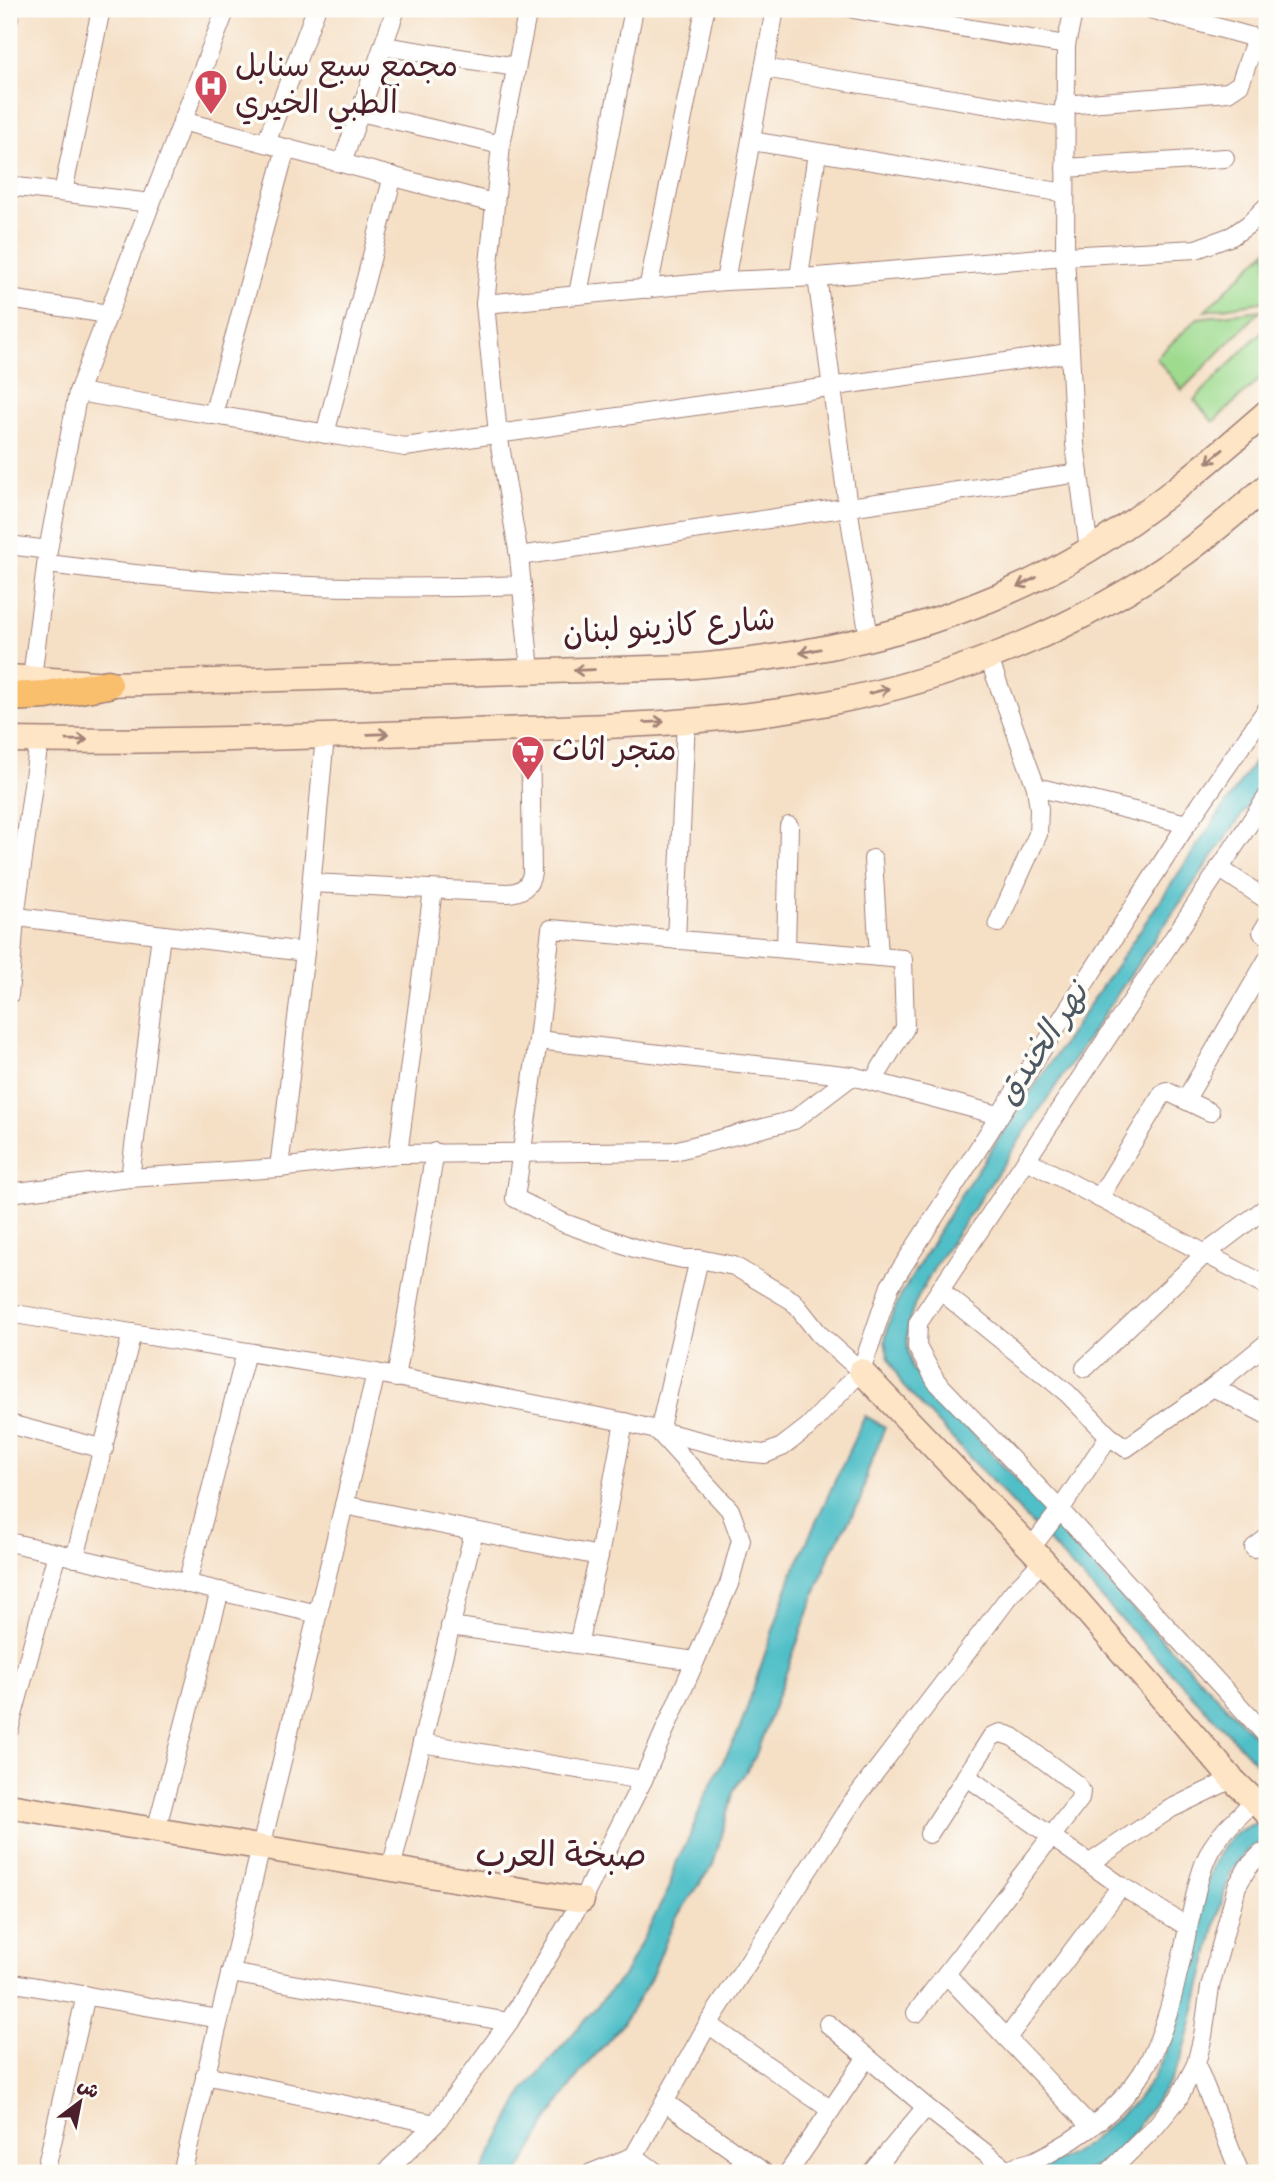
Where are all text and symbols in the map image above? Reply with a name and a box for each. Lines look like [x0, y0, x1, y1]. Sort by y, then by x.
place label: مجمع سبع سنابل الطبي الخيري [235, 45, 458, 130]
hospital icon: مجمع سبع سنابل الطبي الخيري [192, 67, 230, 116]
one-way arrow [1207, 449, 1225, 464]
one-way arrow [1017, 576, 1038, 590]
street label: شارع كازينو لبنان [561, 598, 777, 660]
one-way arrow [799, 645, 822, 658]
one-way arrow [573, 663, 596, 677]
one-way arrow [867, 684, 890, 697]
one-way arrow [642, 715, 665, 728]
one-way arrow [366, 727, 389, 741]
place label: متجر اثاث [552, 729, 677, 776]
one-way arrow [65, 733, 88, 747]
supermarket icon: متجر اثاث [509, 733, 547, 782]
water label: نهر الخندق [985, 972, 1104, 1116]
district label: صبخة العرب [475, 1832, 647, 1883]
north arrow [46, 2066, 116, 2136]
text: ش [72, 2073, 104, 2107]

